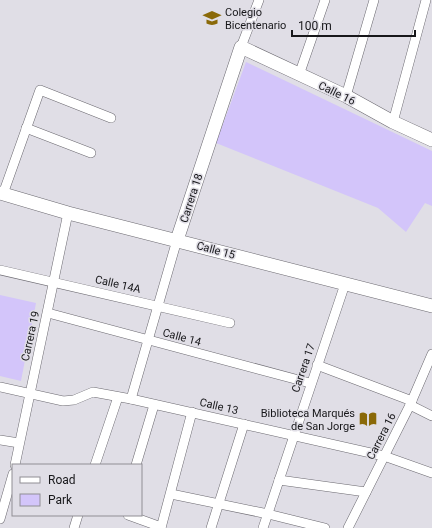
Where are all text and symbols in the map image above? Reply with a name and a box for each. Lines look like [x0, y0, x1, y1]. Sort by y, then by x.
place label: Colegio Bicentenario [225, 6, 286, 32]
school or university icon: Colegio Bicentenario [202, 8, 222, 28]
scale bar [292, 12, 415, 38]
text: 100 m [298, 19, 332, 33]
street label: Calle 16 [316, 79, 357, 108]
street label: Carrera 18 [177, 172, 206, 224]
street label: Calle 15 [195, 239, 237, 262]
street label: Calle 14A [94, 273, 143, 296]
street label: Carrera 19 [19, 310, 42, 362]
street label: Calle 14 [161, 326, 203, 349]
street label: Carrera 17 [289, 342, 318, 394]
street label: Calle 13 [198, 396, 240, 417]
place label: Biblioteca Marqués de San Jorge [261, 407, 355, 433]
library icon: Biblioteca Marqués de San Jorge [358, 409, 378, 429]
street label: Carrera 16 [364, 411, 399, 462]
legend [12, 464, 142, 516]
text: Road [48, 473, 76, 487]
text: Park [48, 493, 73, 507]

